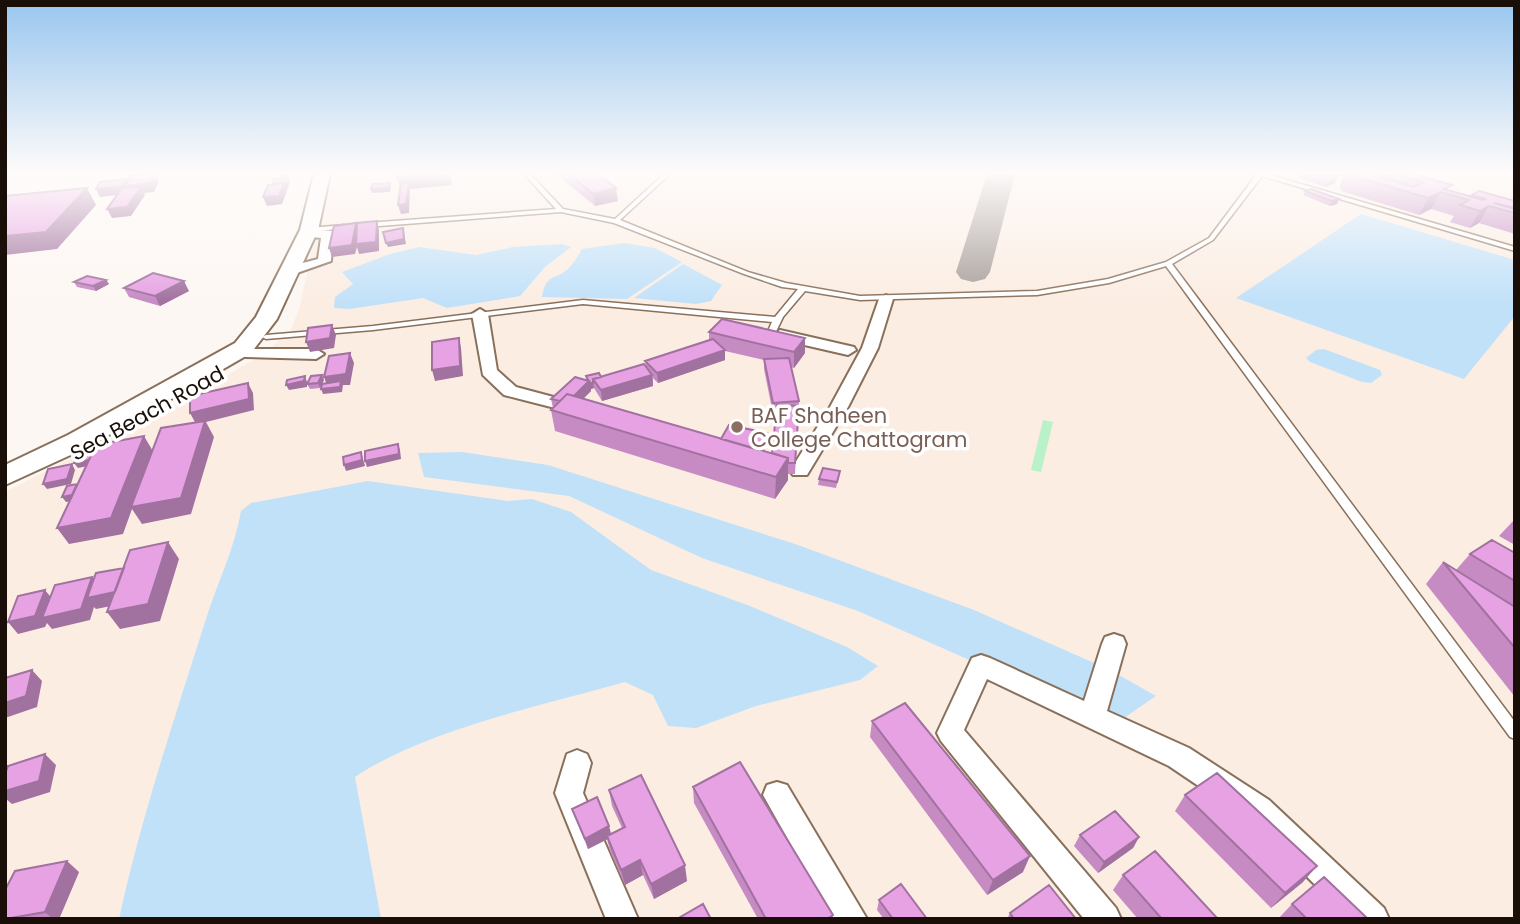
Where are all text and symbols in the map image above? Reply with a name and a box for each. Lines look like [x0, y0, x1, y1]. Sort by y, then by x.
street label: Sea Beach Road [65, 359, 229, 467]
place label: BAF Shaheen College Chattogram [751, 401, 967, 454]
marker: BAF Shaheen College Chattogram [729, 419, 745, 435]

